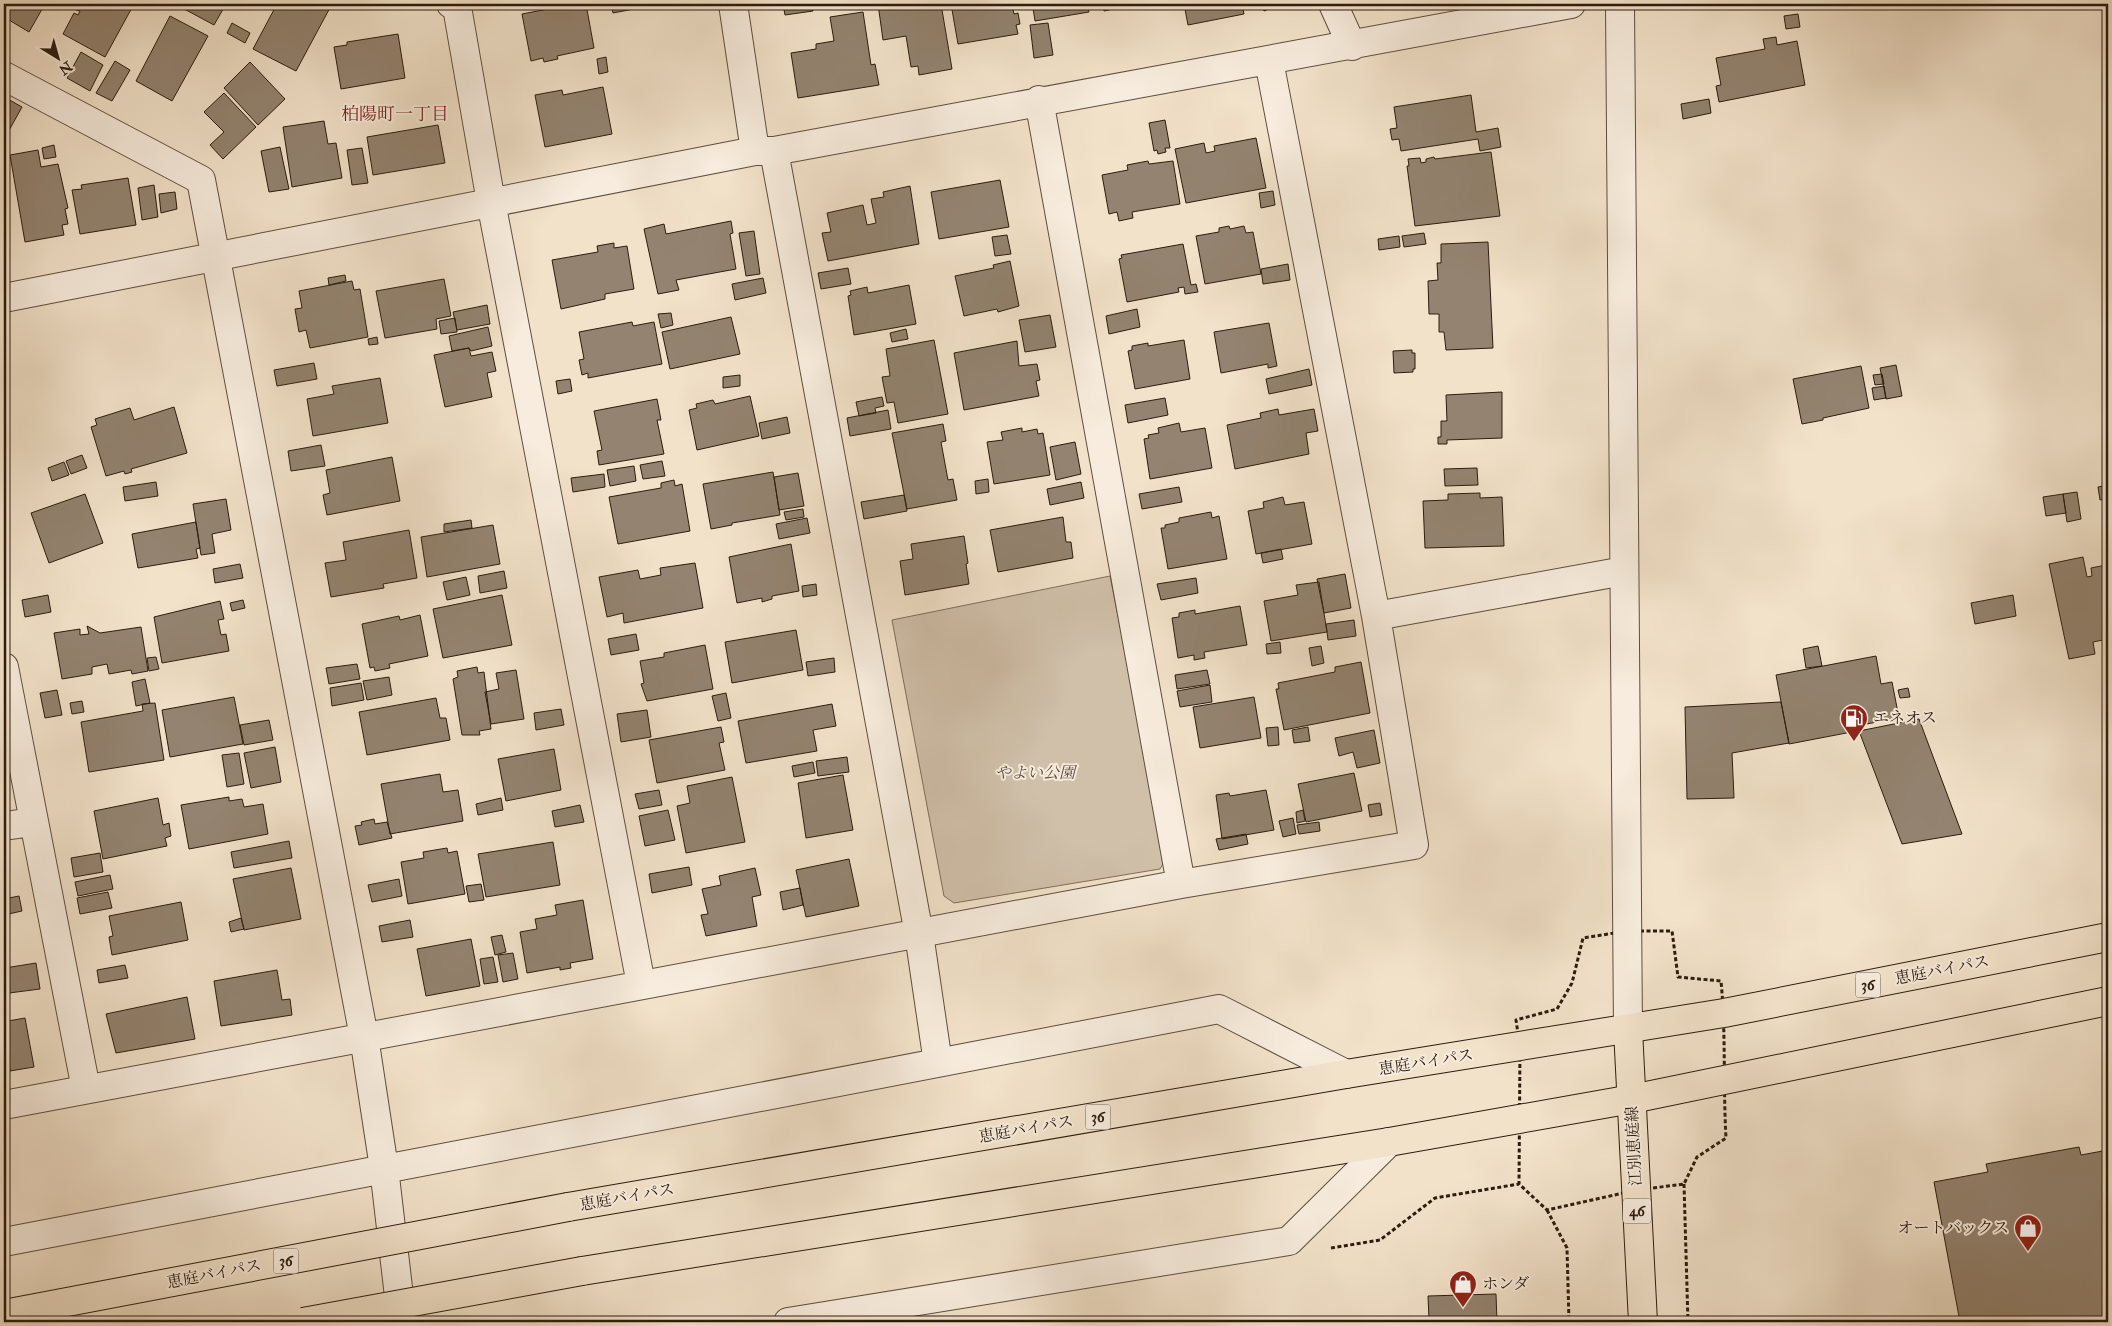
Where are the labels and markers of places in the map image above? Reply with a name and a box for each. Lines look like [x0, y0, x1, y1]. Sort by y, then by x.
fuel station icon: エネオス [1839, 703, 1869, 742]
place label: エネオス [1873, 708, 1937, 728]
shop icon: オートバックス [2013, 1213, 2043, 1252]
place label: オートバックス [1897, 1218, 2009, 1238]
shop icon: ホンダ [1448, 1269, 1478, 1308]
place label: ホンダ [1482, 1274, 1529, 1294]

